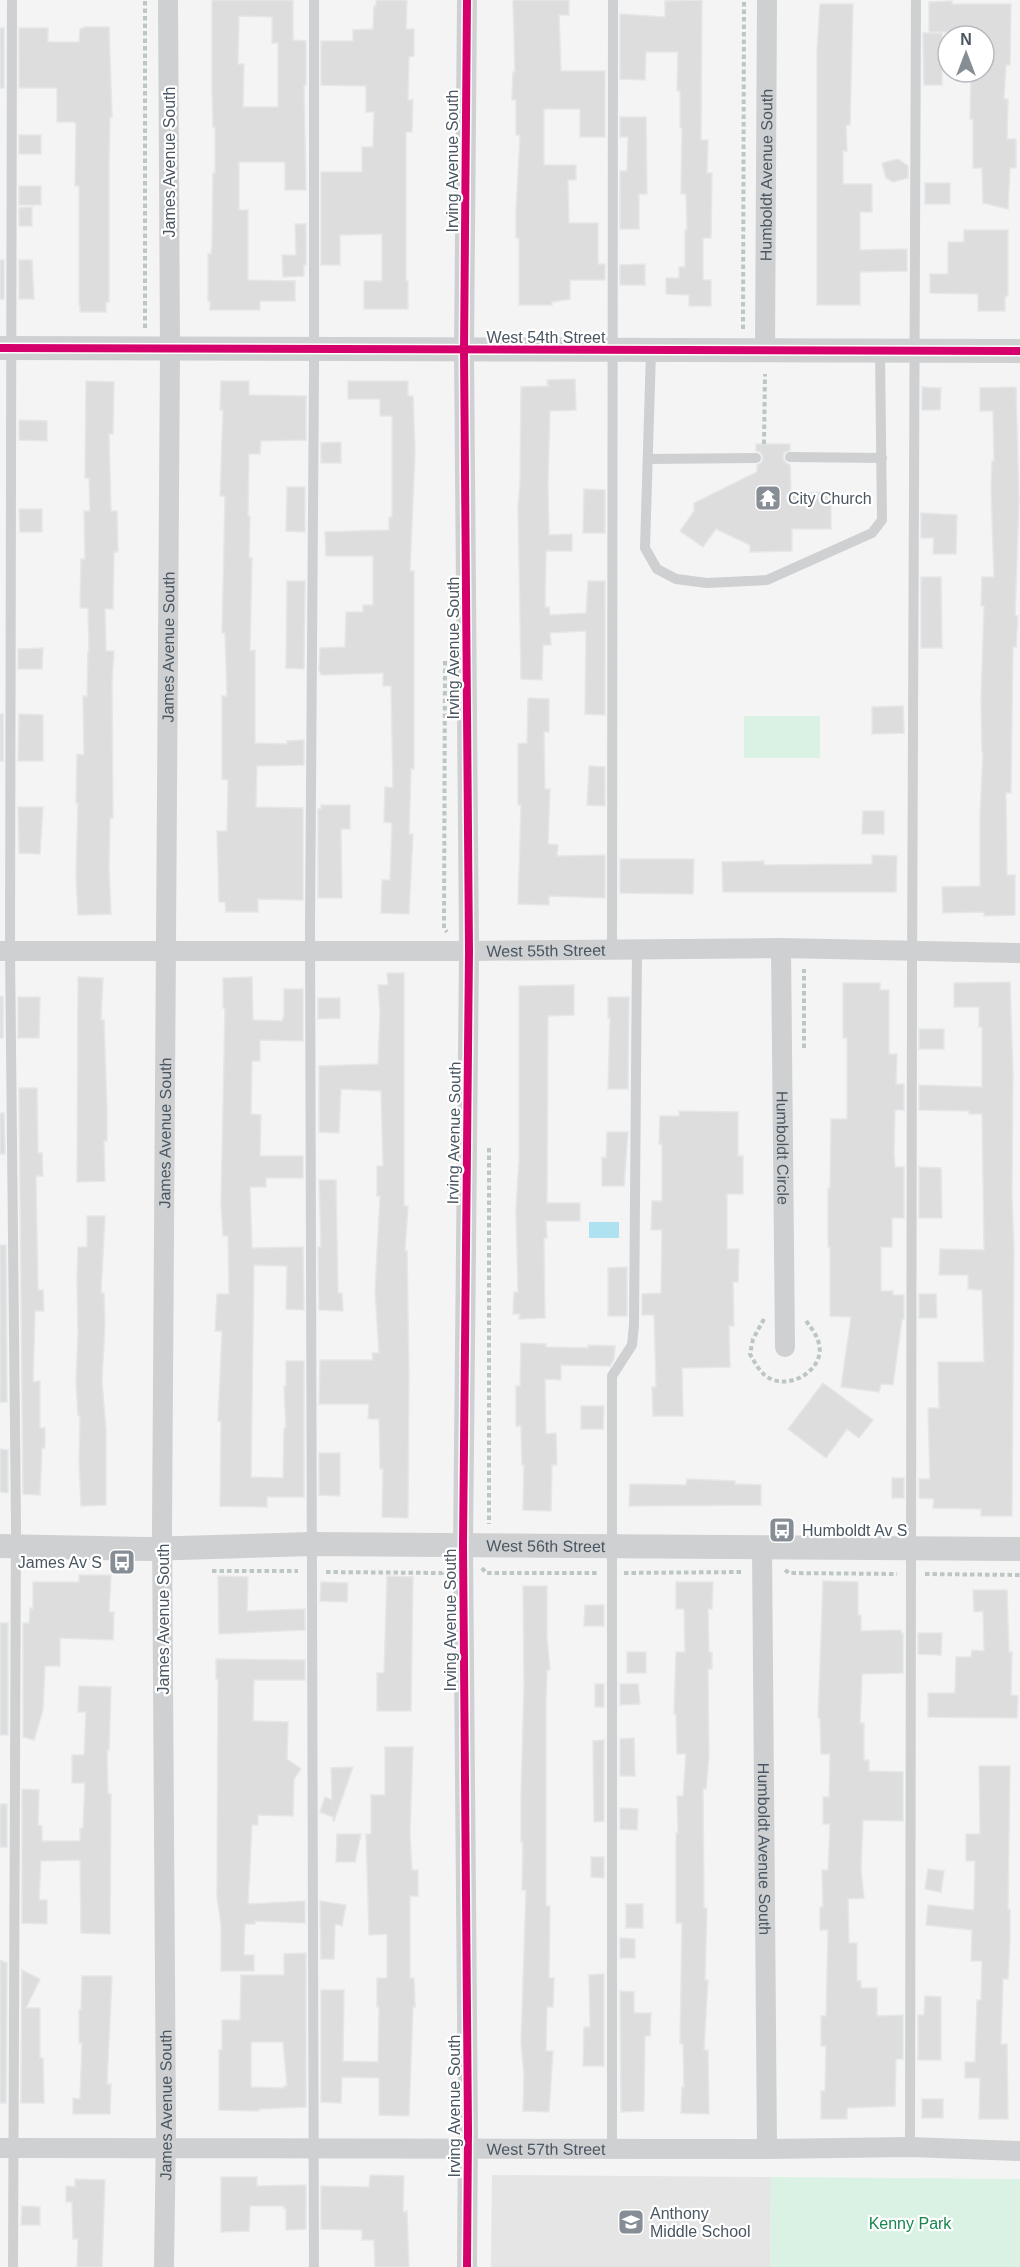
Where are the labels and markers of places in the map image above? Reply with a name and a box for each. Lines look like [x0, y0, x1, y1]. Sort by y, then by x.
temple icon: City Church [753, 483, 783, 513]
place label: City Church [788, 490, 872, 507]
bus stop icon: Humboldt Av S [767, 1515, 797, 1545]
place label: Humboldt Av S [802, 1522, 908, 1539]
bus stop icon: James Av S [107, 1547, 137, 1577]
place label: James Av S [18, 1554, 102, 1571]
place label: Anthony Middle School [650, 2205, 751, 2240]
school or university icon: Anthony Middle School [616, 2207, 646, 2237]

